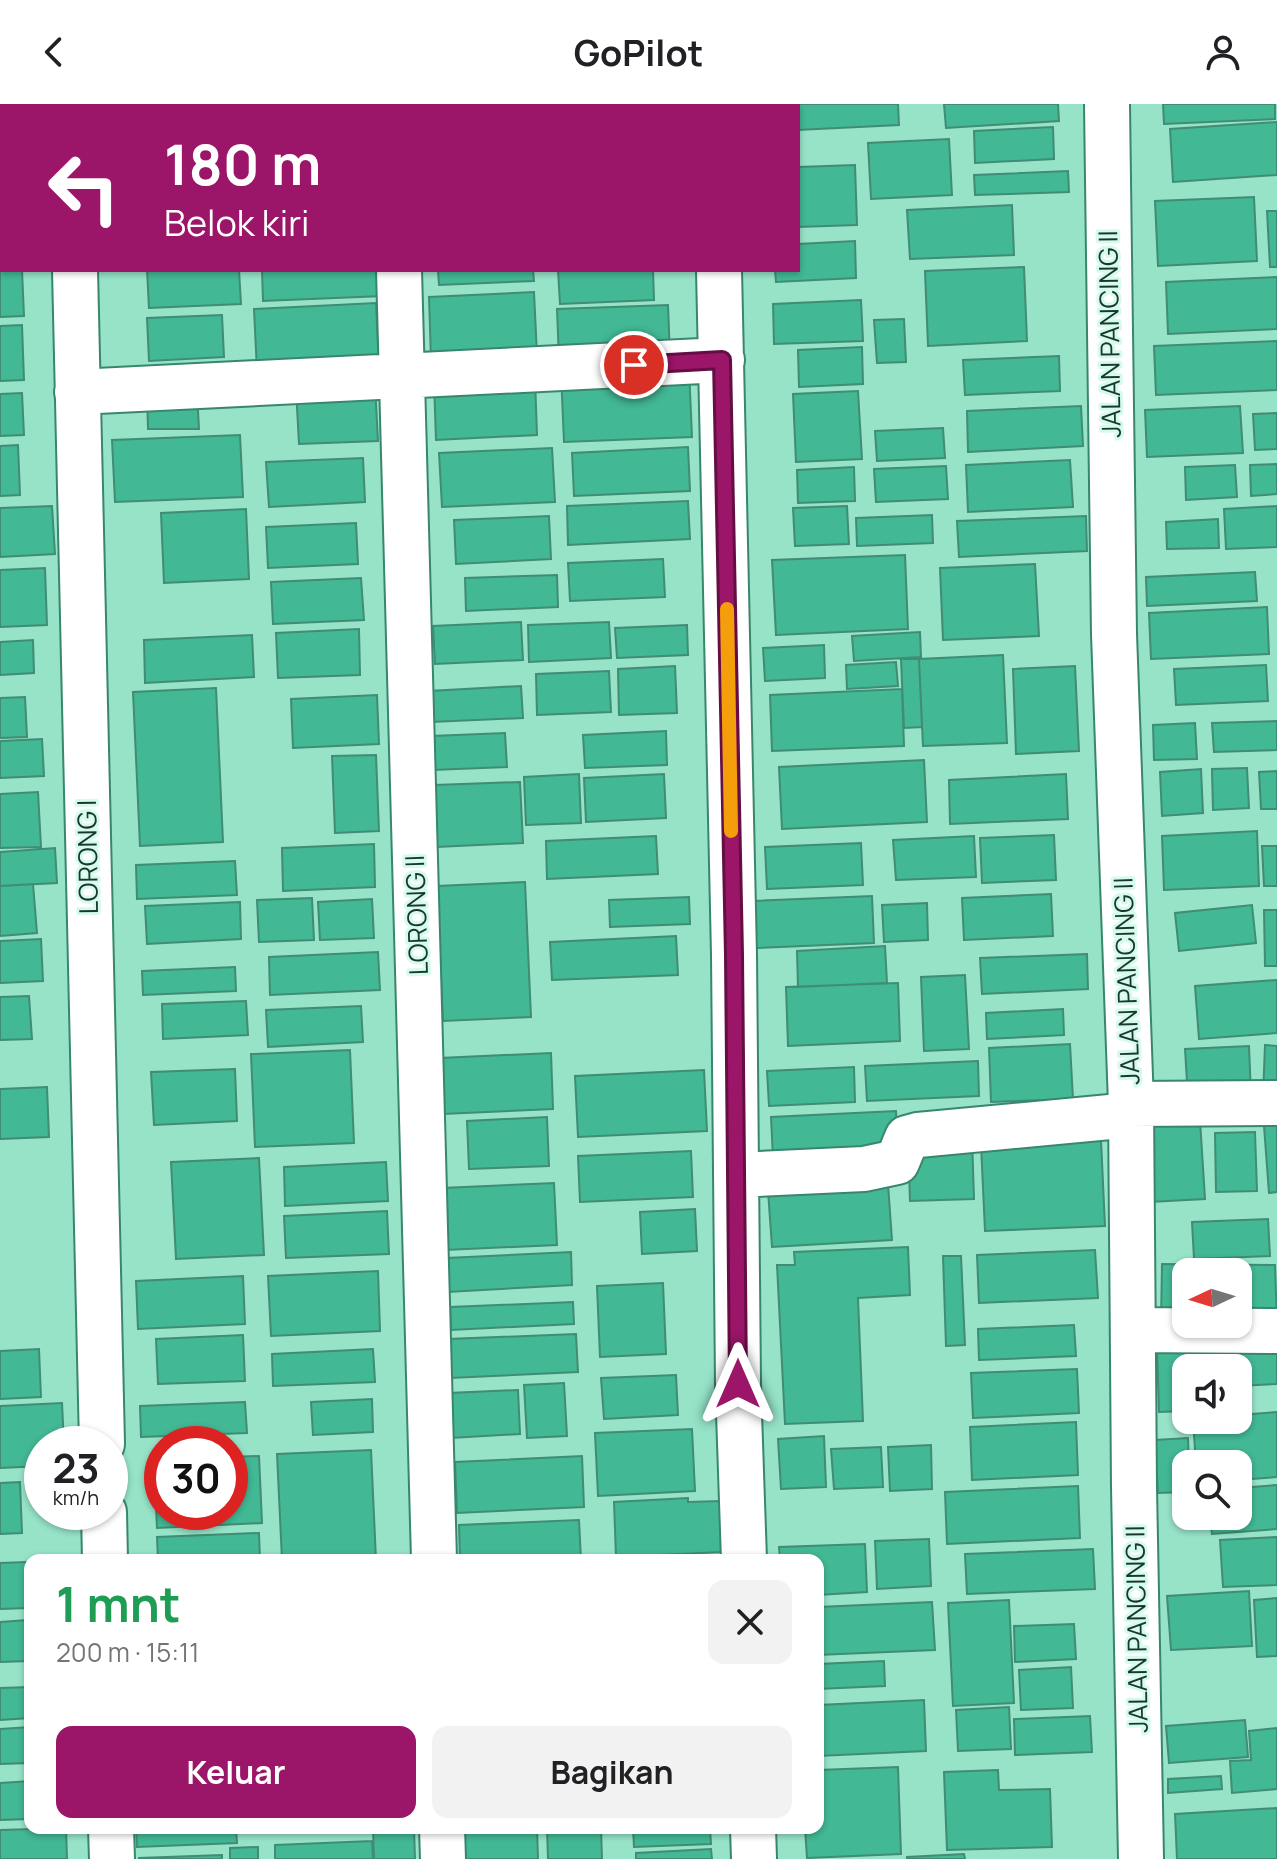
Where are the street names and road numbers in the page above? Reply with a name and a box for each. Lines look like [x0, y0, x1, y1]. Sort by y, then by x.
street label: JALAN PANCING II [1089, 230, 1129, 438]
street label: LORONG I [68, 800, 106, 914]
street label: LORONG II [396, 854, 436, 976]
street label: JALAN PANCING II [1104, 877, 1148, 1085]
street label: JALAN PANCING II [1116, 1525, 1156, 1733]

